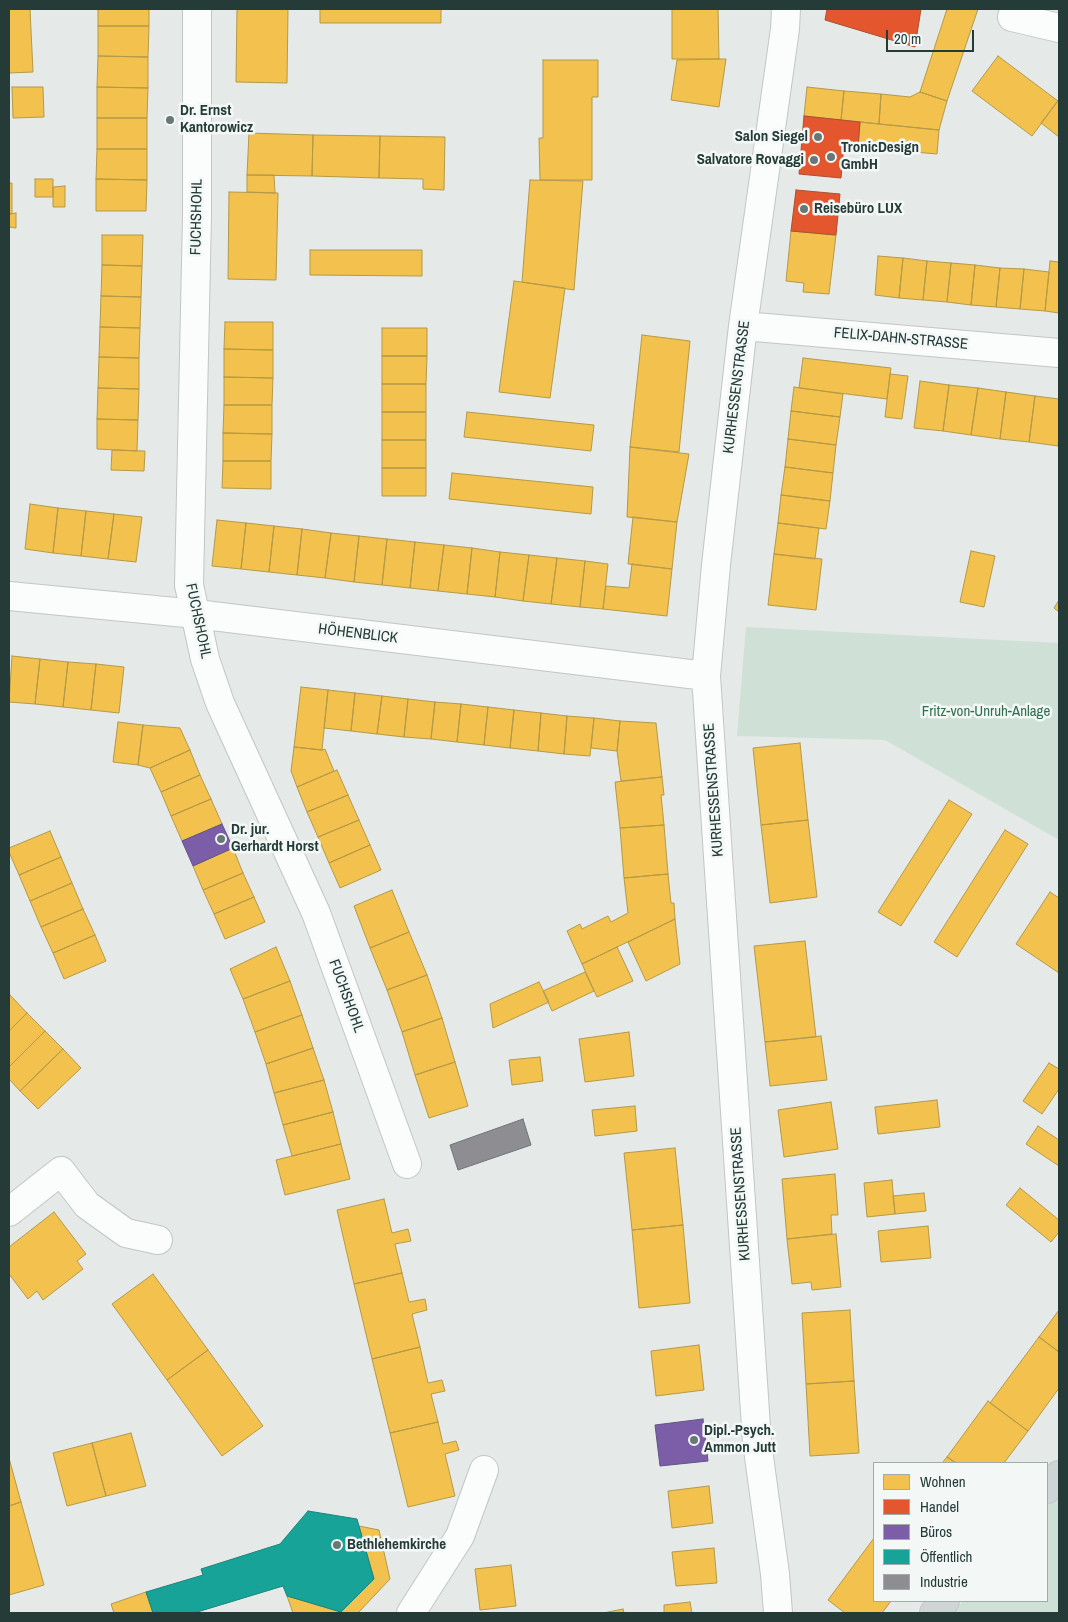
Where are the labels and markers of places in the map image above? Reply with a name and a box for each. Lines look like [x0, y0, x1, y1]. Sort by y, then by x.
place label: Dr. Ernst Kantorowicz [180, 102, 253, 137]
marker: Dr. Ernst Kantorowicz [164, 114, 176, 126]
place label: Salon Siegel [735, 128, 808, 146]
marker: Salon Siegel [812, 131, 824, 143]
place label: TronicDesign GmbH [841, 139, 919, 174]
place label: Salvatore Rovaggi [697, 151, 804, 169]
marker: TronicDesign GmbH [825, 151, 837, 163]
marker: Salvatore Rovaggi [808, 154, 820, 166]
place label: Reisebüro LUX [814, 200, 902, 218]
marker: Reisebüro LUX [798, 203, 810, 215]
place label: Dr. jur. Gerhardt Horst [231, 821, 318, 856]
marker: Dr. jur. Gerhardt Horst [215, 833, 227, 845]
place label: Dipl.-Psych. Ammon Jutt [704, 1422, 776, 1457]
marker: Dipl.-Psych. Ammon Jutt [688, 1434, 700, 1446]
place label: Bethlehemkirche [347, 1536, 446, 1554]
marker: Bethlehemkirche [331, 1539, 343, 1551]

